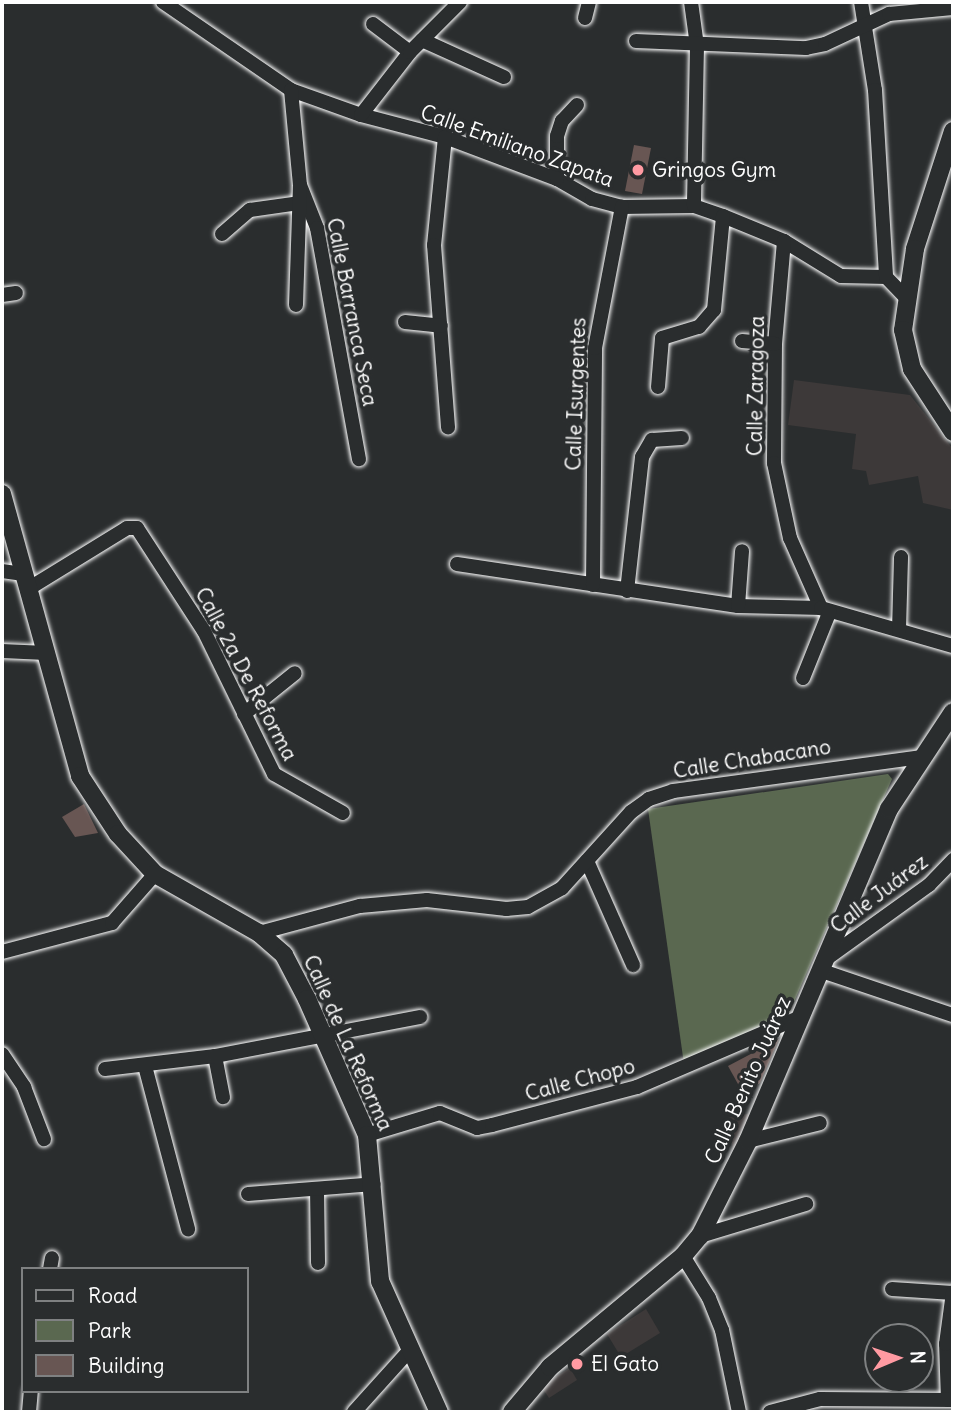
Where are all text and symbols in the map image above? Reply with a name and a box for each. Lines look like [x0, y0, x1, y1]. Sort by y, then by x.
street label: Calle Emiliano Zapata [417, 99, 617, 193]
place label: Gringos Gym [652, 157, 776, 183]
marker: Gringos Gym [630, 162, 646, 178]
street label: Calle Barranca Seca [321, 216, 383, 408]
street label: Calle Zaragoza [742, 316, 770, 456]
street label: Calle Isurgentes [561, 317, 591, 471]
street label: Calle 2a De Reforma [190, 583, 302, 765]
street label: Calle Chabacano [671, 734, 833, 784]
street label: Calle Juárez [825, 849, 933, 939]
street label: Calle de La Reforma [298, 951, 398, 1135]
street label: Calle Benito Juárez [700, 992, 796, 1168]
street label: Calle Chopo [522, 1053, 638, 1107]
legend [21, 1267, 248, 1393]
text: Road [88, 1282, 137, 1309]
text: Park [88, 1317, 131, 1344]
north arrow [864, 1323, 934, 1393]
text: N [906, 1350, 930, 1364]
place label: El Gato [591, 1351, 659, 1377]
text: Building [88, 1352, 164, 1379]
marker: El Gato [569, 1356, 585, 1372]

